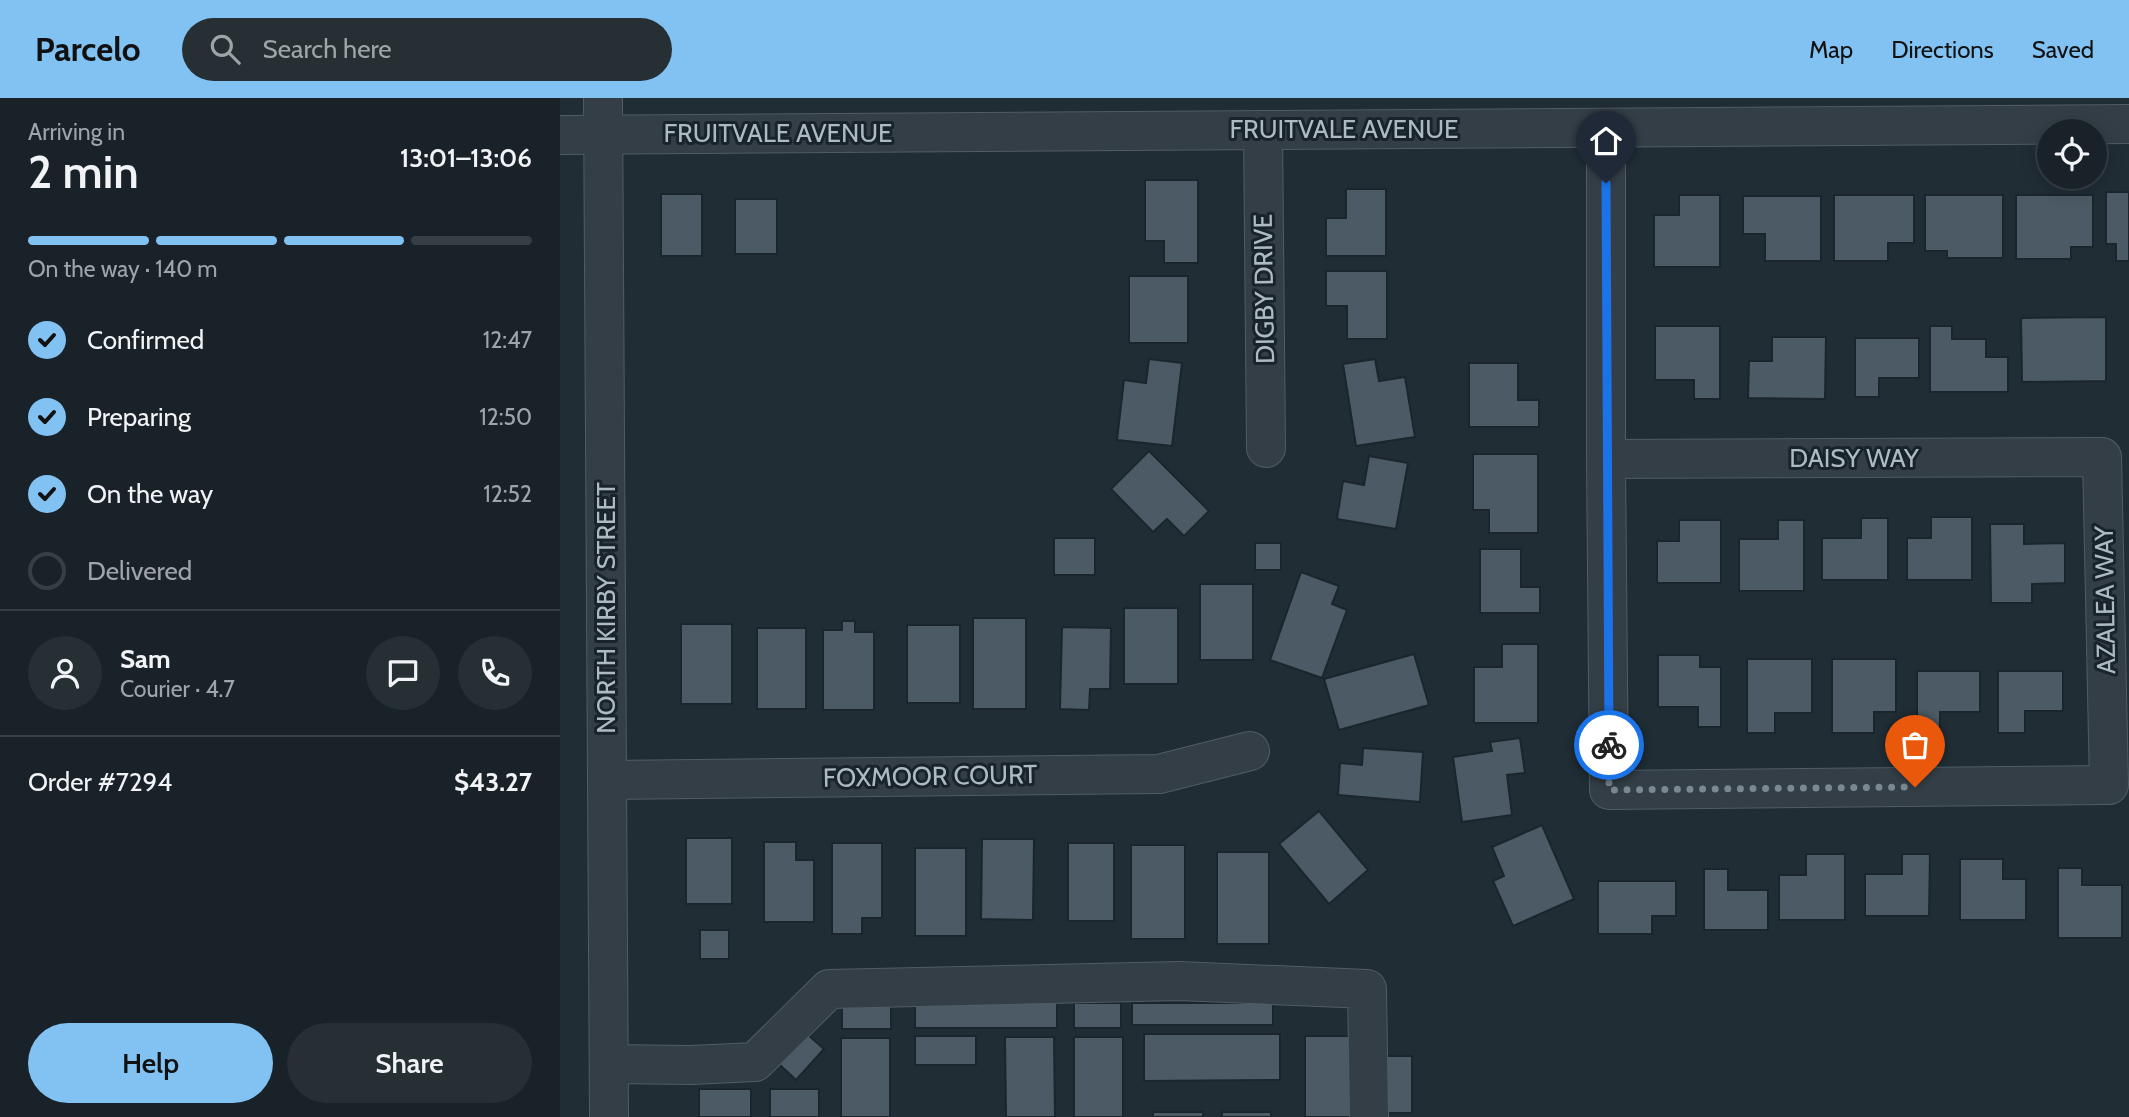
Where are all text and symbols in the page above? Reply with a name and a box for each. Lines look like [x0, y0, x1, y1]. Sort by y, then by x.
search box [182, 18, 672, 81]
text: Parcelo [35, 29, 140, 69]
icon: search [206, 30, 244, 68]
text: Search here [262, 33, 392, 65]
text: Map [1809, 35, 1853, 64]
text: Directions [1891, 35, 1994, 64]
text: Saved [2032, 35, 2094, 64]
pin [1576, 111, 1636, 183]
street label: FRUITVALE AVENUE [1229, 113, 1459, 145]
street label: FRUITVALE AVENUE [663, 117, 893, 149]
text: Arriving in [28, 118, 125, 146]
map controls [2037, 119, 2107, 189]
button: locate [2037, 119, 2107, 189]
icon: home [1587, 122, 1625, 160]
text: 13:01–13:06 [400, 142, 532, 174]
text: 2 min [28, 144, 139, 200]
street label: DIGBY DRIVE [1247, 214, 1281, 364]
text: On the way · 140 m [28, 255, 218, 283]
icon: check [28, 321, 66, 359]
text: Confirmed [87, 324, 204, 356]
text: 12:47 [483, 326, 532, 354]
icon: check [28, 398, 66, 436]
text: Preparing [87, 401, 191, 433]
text: 12:50 [479, 403, 532, 431]
street label: DAISY WAY [1789, 442, 1919, 474]
icon: check [28, 475, 66, 513]
text: On the way [87, 478, 213, 510]
text: 12:52 [483, 480, 532, 508]
street label: NORTH KIRBY STREET [590, 482, 622, 734]
street label: AZALEA WAY [2088, 525, 2122, 674]
text: Delivered [87, 555, 192, 587]
button: person [28, 636, 102, 710]
button: chat [366, 636, 440, 710]
button: phone [458, 636, 532, 710]
text: Sam [120, 643, 171, 675]
text: Courier · 4.7 [120, 675, 235, 703]
courier [1574, 710, 1644, 780]
pin [1885, 715, 1945, 787]
icon: bike [1590, 726, 1628, 764]
icon: bag [1896, 726, 1934, 764]
street label: FOXMOOR COURT [823, 758, 1038, 794]
text: Order #7294 [28, 766, 172, 798]
text: $43.27 [454, 766, 532, 798]
button: Help [28, 1023, 273, 1103]
button: Share [287, 1023, 532, 1103]

